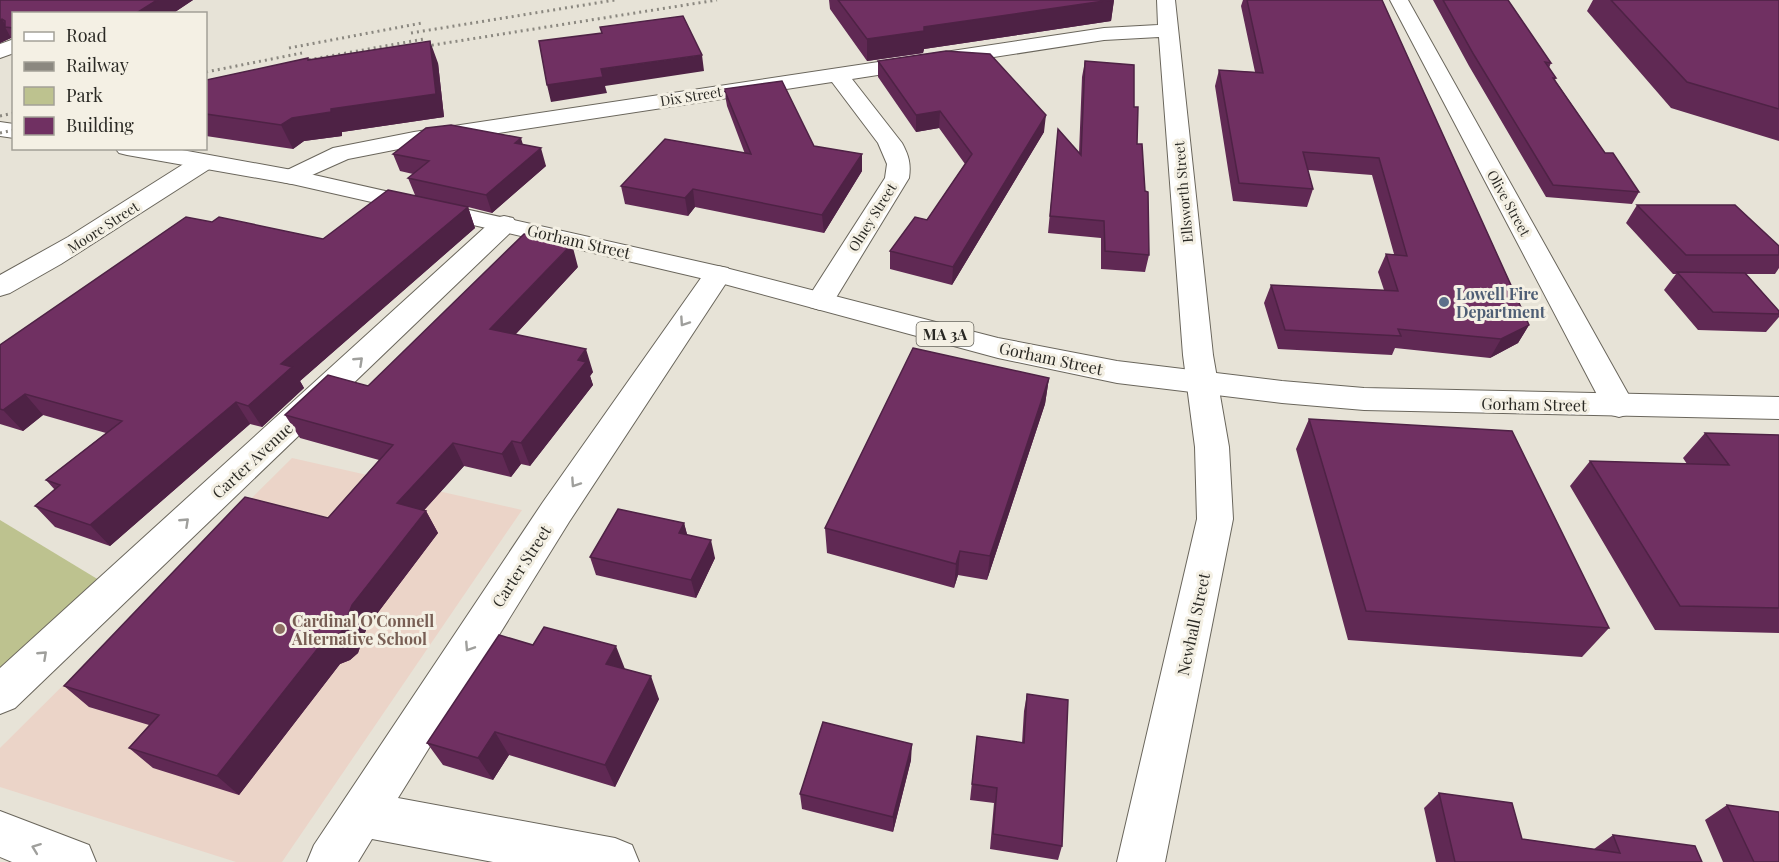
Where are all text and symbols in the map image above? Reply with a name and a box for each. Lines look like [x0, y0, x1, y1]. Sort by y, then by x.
legend [12, 12, 207, 150]
text: Road [66, 23, 107, 47]
text: Railway [66, 53, 129, 77]
street label: Dix Street [659, 82, 724, 110]
text: Park [66, 83, 103, 107]
text: Building [66, 113, 134, 137]
street label: Ellsworth Street [1169, 140, 1197, 243]
street label: Olive Street [1483, 166, 1536, 241]
street label: Olney Street [843, 178, 901, 255]
street label: Moore Street [64, 196, 143, 257]
street label: Gorham Street [525, 219, 633, 263]
place label: Lowell Fire Department [1456, 283, 1546, 322]
marker: Lowell Fire Department [1437, 295, 1451, 309]
one-way arrow [680, 316, 692, 326]
road number: MA 3A [916, 322, 974, 346]
street label: Gorham Street [997, 337, 1105, 379]
one-way arrow [351, 357, 362, 368]
street label: Gorham Street [1481, 393, 1587, 415]
street label: Carter Avenue [207, 417, 297, 503]
one-way arrow [571, 477, 582, 488]
one-way arrow [178, 519, 189, 530]
street label: Carter Street [487, 521, 555, 611]
street label: Newhall Street [1172, 570, 1214, 677]
place label: Cardinal O'Connell Alternative School [291, 610, 434, 649]
marker: Cardinal O'Connell Alternative School [273, 622, 287, 636]
one-way arrow [465, 641, 477, 651]
one-way arrow [35, 652, 46, 663]
one-way arrow [31, 843, 42, 855]

